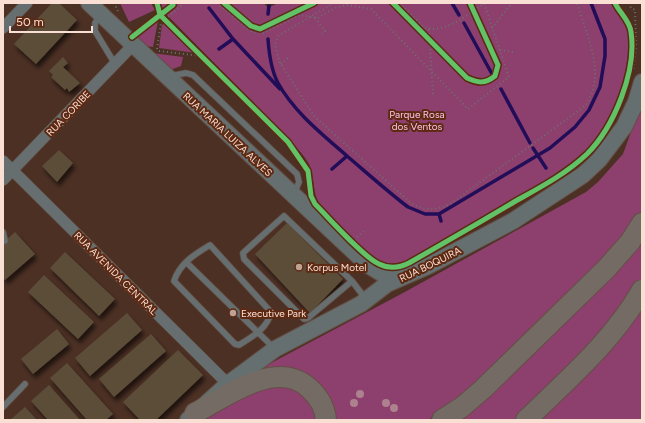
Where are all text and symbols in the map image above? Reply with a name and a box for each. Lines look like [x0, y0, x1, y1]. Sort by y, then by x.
scale bar [10, 8, 92, 34]
text: 50 m [16, 15, 44, 29]
street label: RUA CORIBE [43, 88, 93, 139]
street label: RUA MARIA LUIZA ALVES [180, 90, 275, 179]
park label: Parque Rosa dos Ventos [389, 108, 445, 133]
street label: RUA AVENIDA CENTRAL [71, 229, 161, 318]
street label: RUA BOQUIRA [397, 244, 463, 285]
place label: Korpus Motel [307, 261, 367, 274]
marker: Korpus Motel [294, 262, 304, 272]
place label: Executive Park [241, 307, 306, 320]
marker: Executive Park [228, 308, 238, 318]

